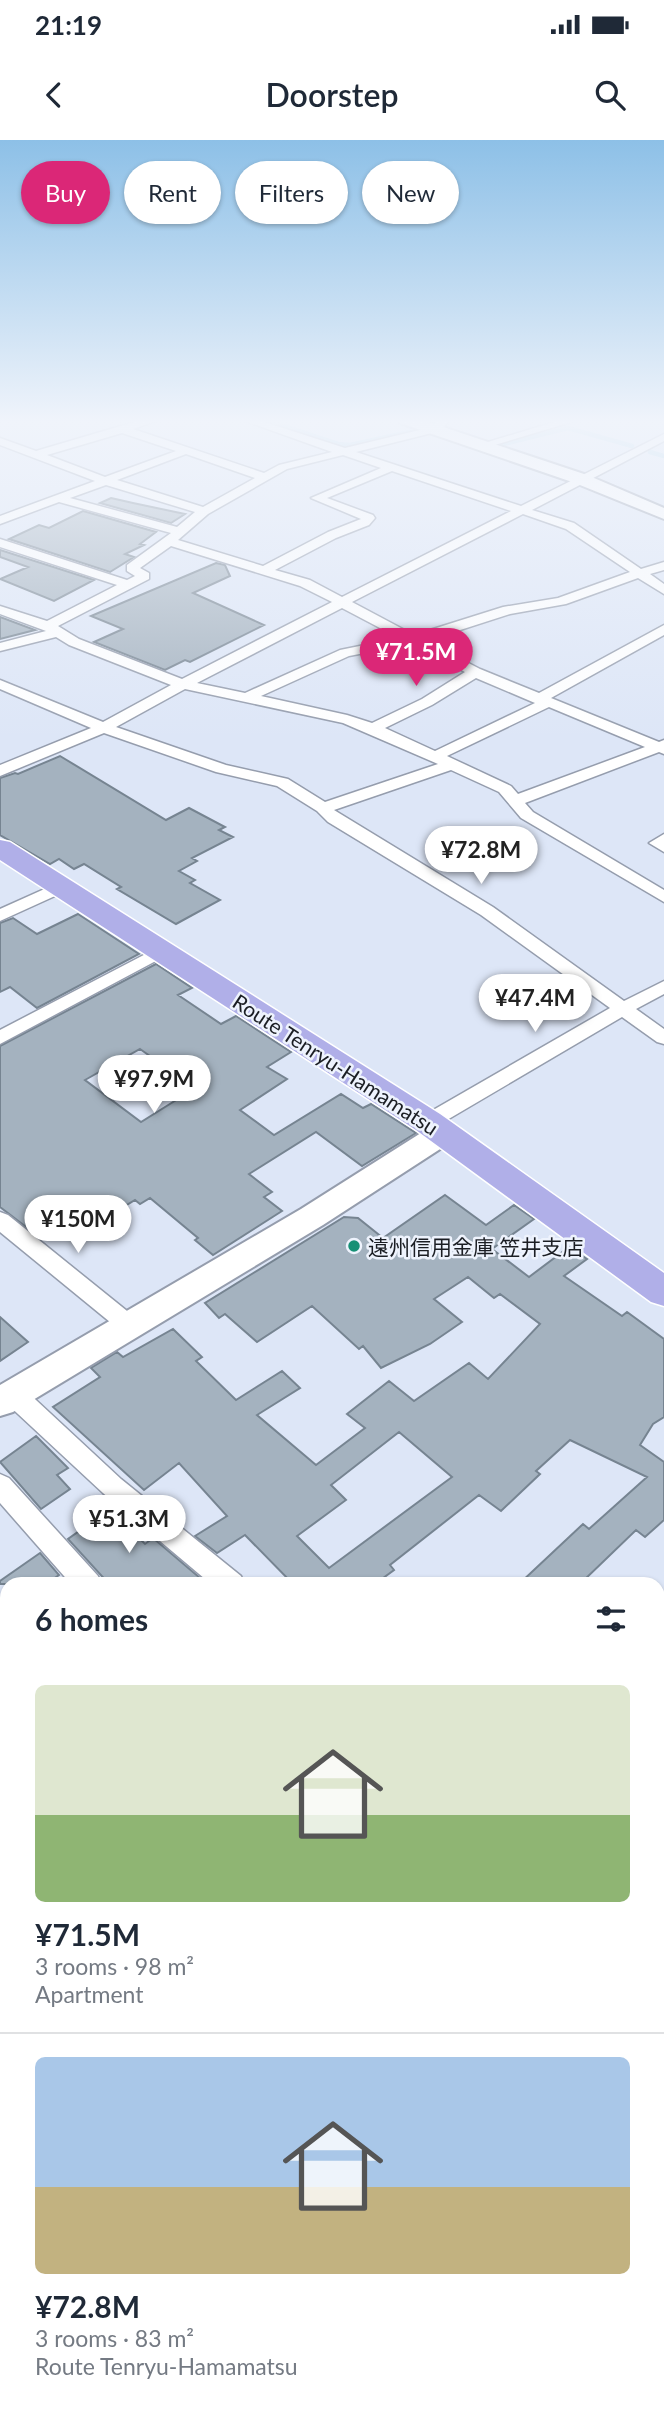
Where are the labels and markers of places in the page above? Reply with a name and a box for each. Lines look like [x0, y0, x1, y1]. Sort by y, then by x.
pin: ¥71.5M [359, 629, 473, 688]
pin: ¥72.8M [424, 826, 538, 886]
pin: ¥47.4M [478, 974, 592, 1034]
pin: ¥97.9M [97, 1056, 211, 1115]
pin: ¥150M [29, 1196, 127, 1255]
place label: 遠州信用金庫 笠井支店 [368, 1234, 583, 1259]
marker: 遠州信用金庫 笠井支店 [346, 1238, 362, 1254]
pin: ¥51.3M [72, 1496, 186, 1555]

